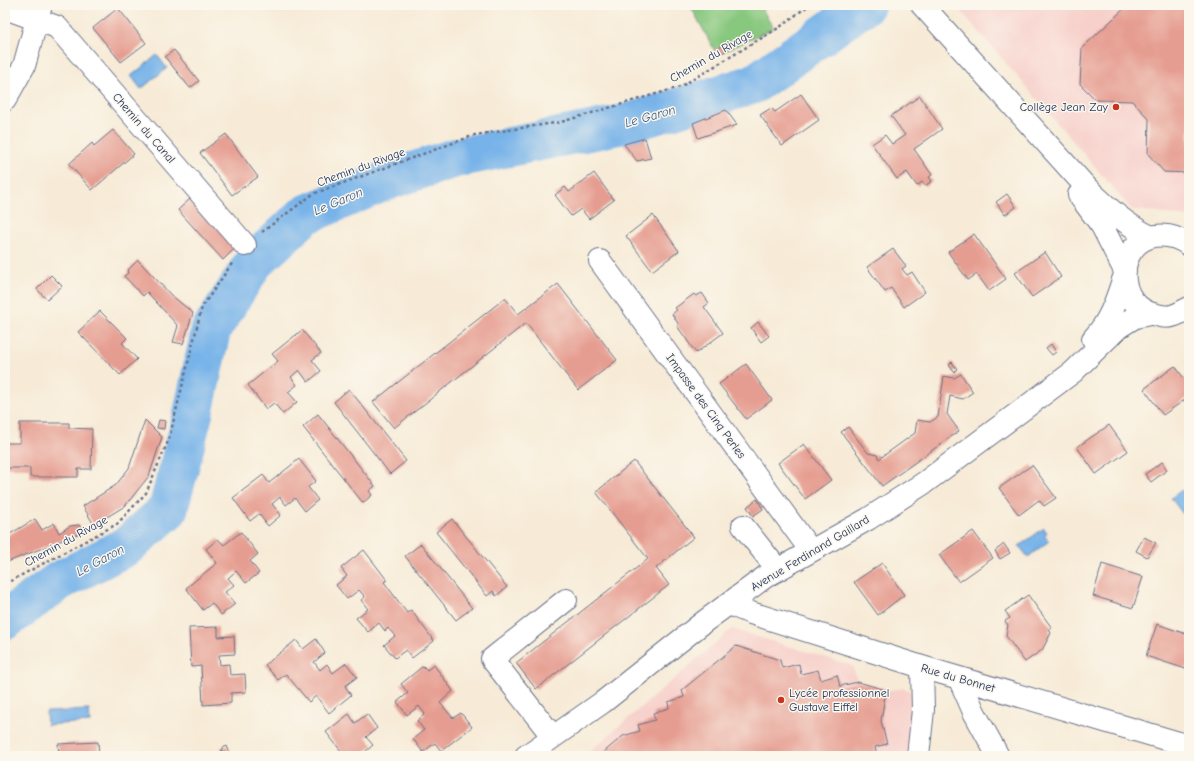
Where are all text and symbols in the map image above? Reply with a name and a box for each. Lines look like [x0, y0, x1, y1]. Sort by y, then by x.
street label: Chemin du Rivage [667, 27, 755, 85]
street label: Chemin du Canal [110, 90, 178, 166]
place label: Collège Jean Zay [1020, 100, 1109, 114]
water label: Le Garon [623, 102, 677, 130]
marker: Collège Jean Zay [1111, 102, 1121, 112]
street label: Chemin du Rivage [315, 145, 407, 189]
water label: Le Garon [311, 184, 365, 218]
street label: Impasse des Cinq Perles [663, 351, 749, 461]
street label: Chemin du Rivage [22, 512, 110, 570]
street label: Avenue Ferdinand Gaillard [748, 512, 872, 594]
water label: Le Garon [73, 541, 127, 579]
street label: Rue du Bonnet [919, 661, 997, 695]
place label: Lycée professionnel Gustave Eiffel [789, 686, 889, 714]
marker: Lycée professionnel Gustave Eiffel [776, 695, 786, 705]

